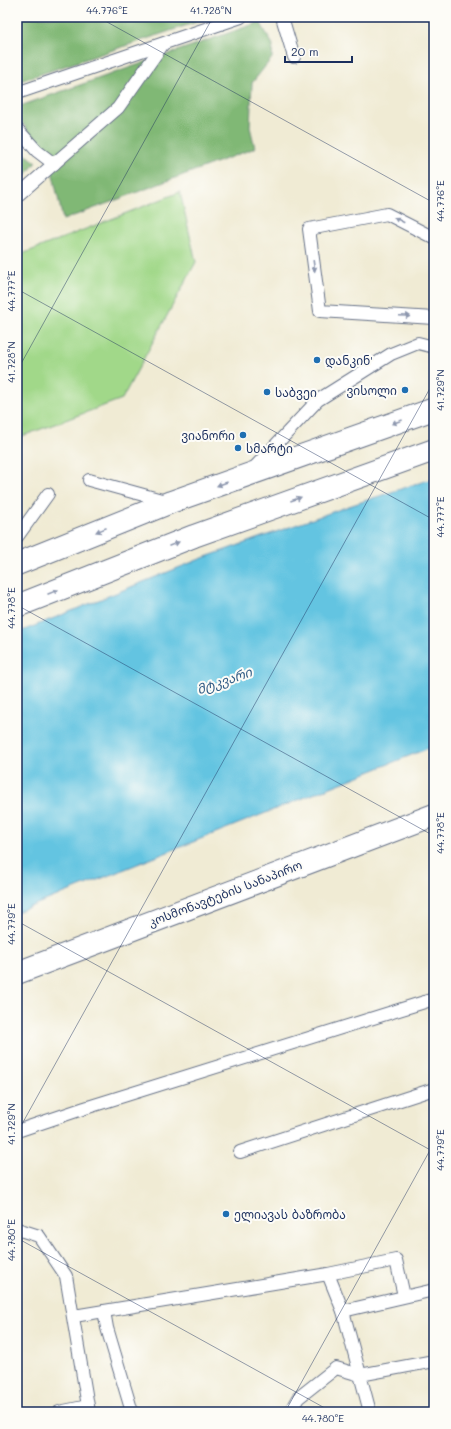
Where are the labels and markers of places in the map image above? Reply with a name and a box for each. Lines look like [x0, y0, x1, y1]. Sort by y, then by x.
place label: დანკინ' [325, 352, 373, 369]
marker: დანკინ' [312, 355, 322, 365]
place label: ვისოლი [346, 382, 397, 399]
place label: საბვეი [275, 384, 317, 400]
marker: ვისოლი [400, 385, 410, 395]
marker: საბვეი [262, 387, 272, 397]
place label: ვიანორი [181, 427, 235, 443]
marker: ვიანორი [238, 430, 248, 440]
place label: სმარტი [246, 440, 293, 456]
marker: სმარტი [233, 443, 243, 453]
place label: ელიავას ბაზრობა [234, 1206, 346, 1223]
marker: ელიავას ბაზრობა [221, 1209, 231, 1219]

